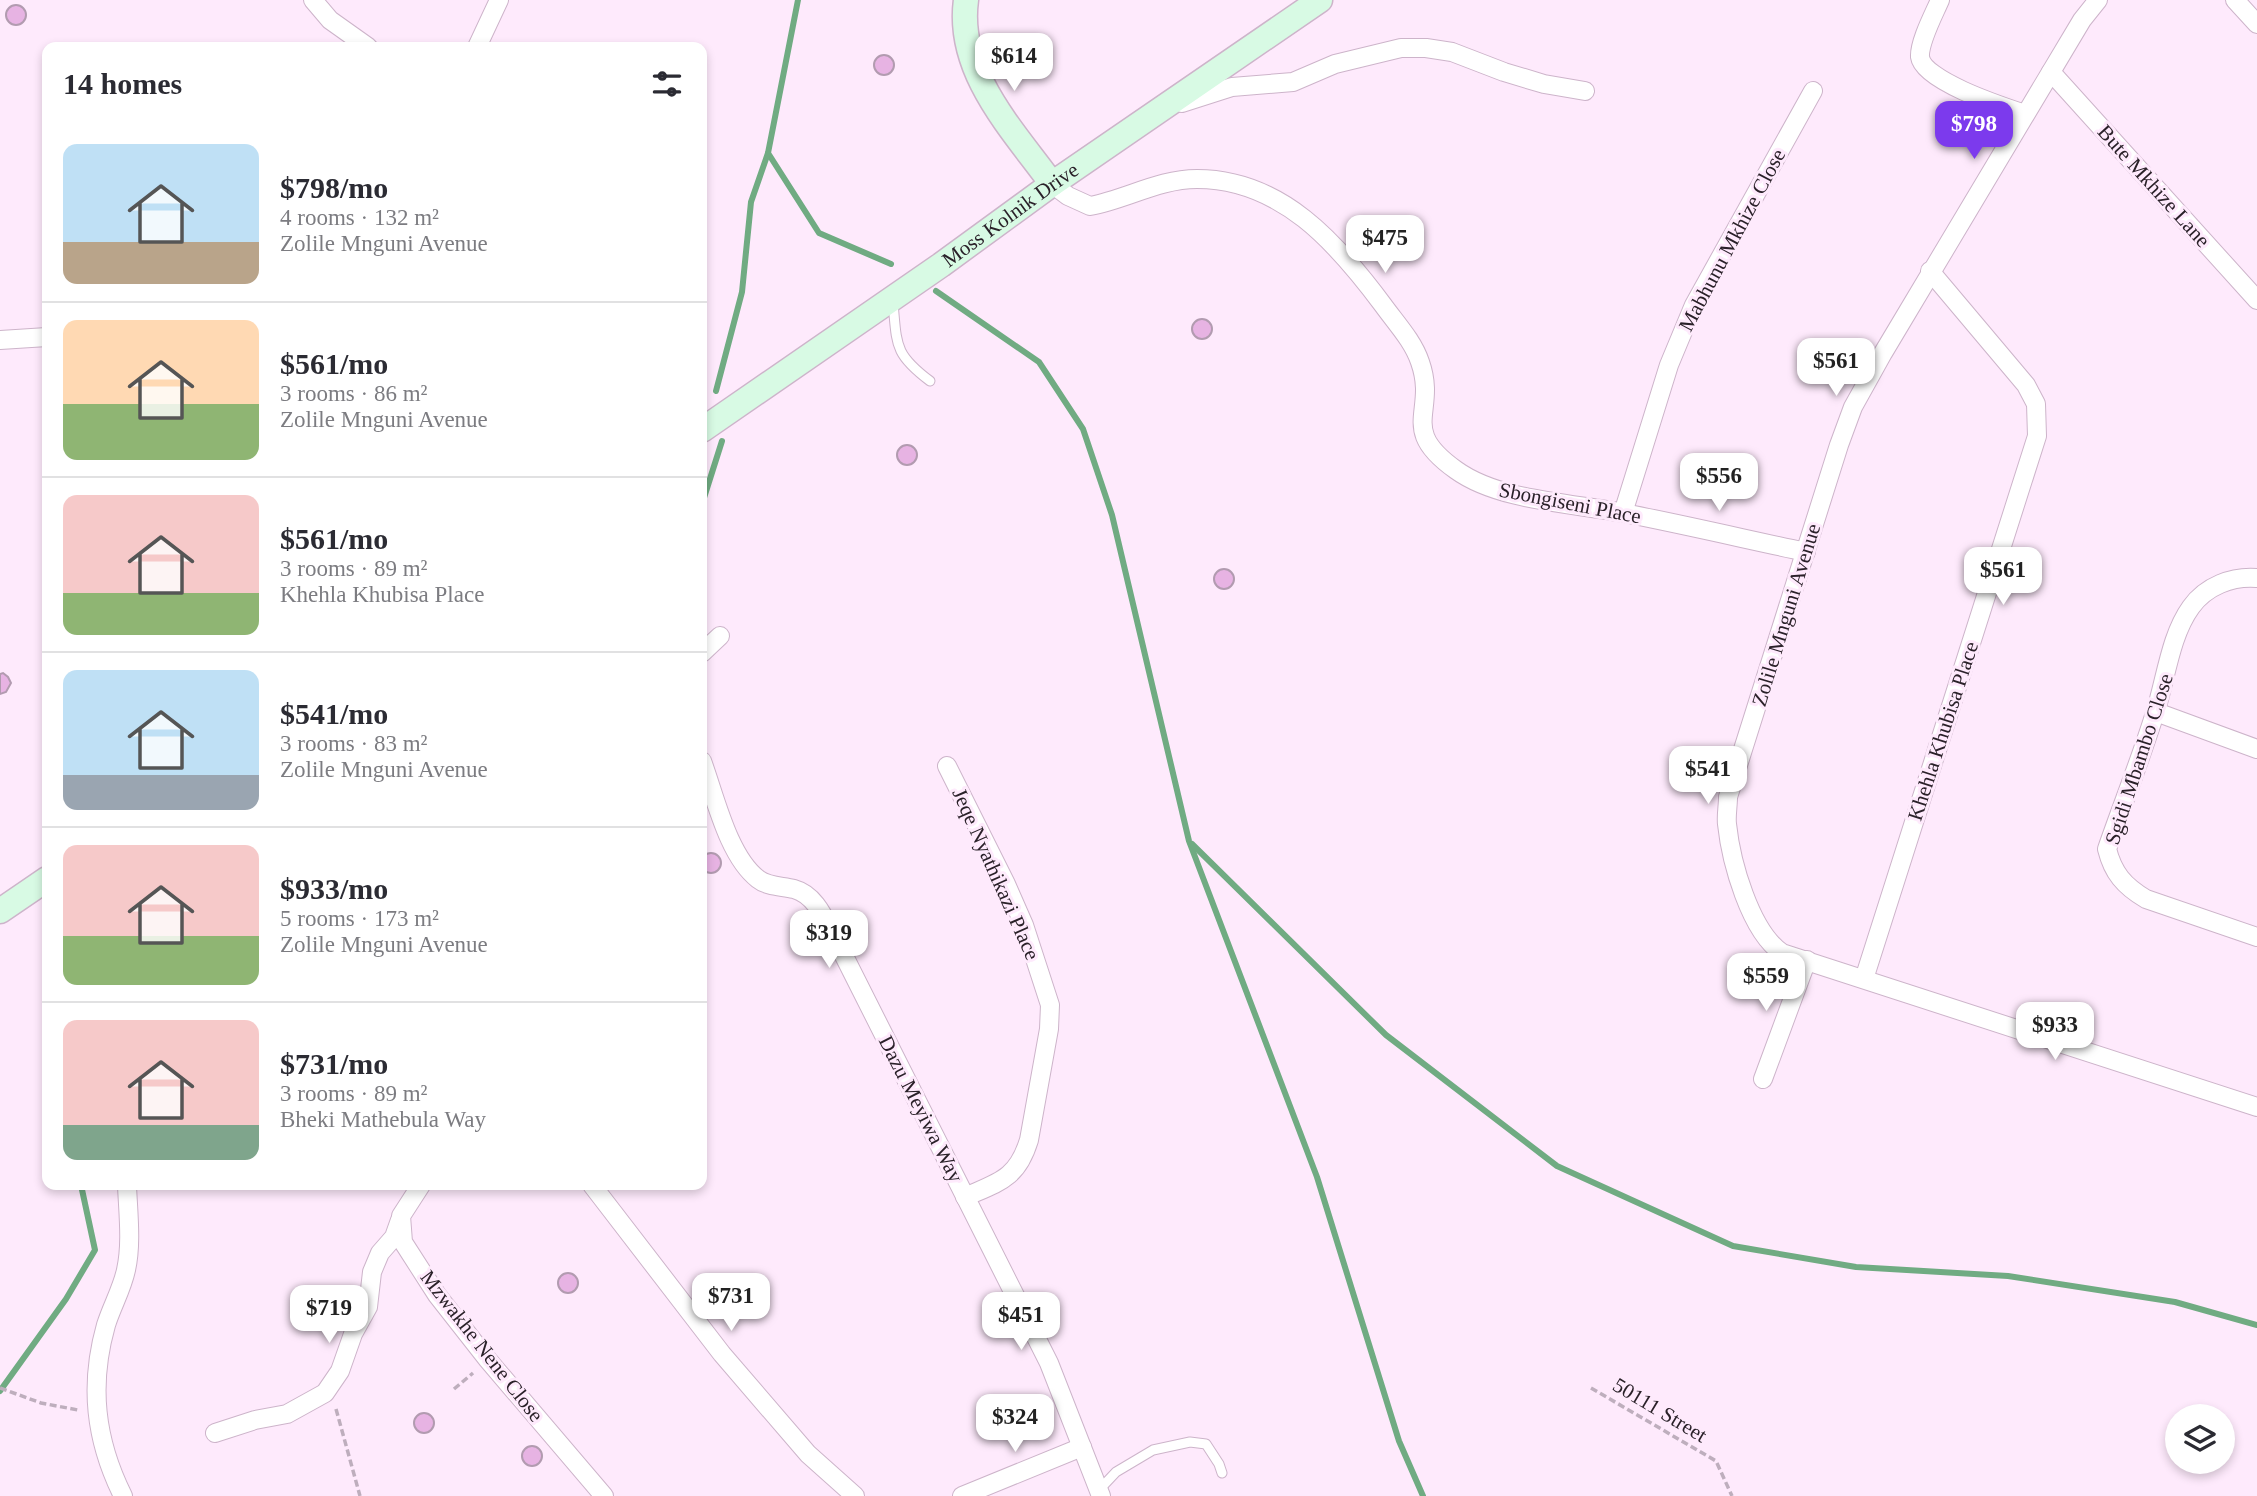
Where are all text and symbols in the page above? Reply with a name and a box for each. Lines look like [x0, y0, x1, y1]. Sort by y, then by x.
pin: $614 [973, 34, 1055, 93]
text: $614 [991, 43, 1037, 68]
icon: filters [648, 65, 686, 103]
text: 14 homes [63, 67, 182, 100]
pin: $798 [1933, 102, 2015, 161]
text: $798 [1951, 111, 1997, 136]
street label: Bute Mkhize Lane [2093, 120, 2215, 252]
street label: Mabhunu Mkhize Close [1674, 145, 1790, 335]
street label: Moss Kolnik Drive [938, 158, 1083, 272]
text: $798/mo [280, 171, 388, 204]
icon: home [119, 172, 203, 256]
text: 4 rooms · 132 m² [280, 205, 439, 230]
pin: $475 [1344, 216, 1426, 275]
text: $475 [1362, 225, 1408, 250]
text: Zolile Mnguni Avenue [280, 231, 488, 256]
pin: $561 [1795, 338, 1877, 398]
text: $561/mo [280, 347, 388, 380]
icon: home [119, 348, 203, 432]
text: $561 [1813, 348, 1859, 373]
text: 3 rooms · 86 m² [280, 381, 427, 406]
text: Zolile Mnguni Avenue [280, 407, 488, 432]
pin: $556 [1678, 454, 1760, 513]
text: $556 [1696, 463, 1742, 488]
street label: Sbongiseni Place [1497, 477, 1643, 529]
street label: Zolile Mnguni Avenue [1747, 521, 1825, 709]
text: $561/mo [280, 522, 388, 555]
icon: home [119, 523, 203, 607]
pin: $561 [1962, 548, 2044, 607]
text: 3 rooms · 89 m² [280, 556, 427, 581]
text: $561 [1980, 557, 2026, 582]
text: Khehla Khubisa Place [280, 582, 484, 607]
street label: Khehla Khubisa Place [1903, 639, 1983, 823]
street label: Sgidi Mbambo Close [2100, 670, 2178, 848]
text: $541/mo [280, 697, 388, 730]
icon: home [119, 698, 203, 782]
text: 3 rooms · 83 m² [280, 731, 427, 756]
pin: $541 [1667, 746, 1749, 806]
text: $541 [1685, 756, 1731, 781]
text: Zolile Mnguni Avenue [280, 757, 488, 782]
street label: Jeqe Nyathikazi Place [947, 784, 1045, 964]
text: $933/mo [280, 872, 388, 905]
icon: home [119, 873, 203, 957]
text: 5 rooms · 173 m² [280, 906, 439, 931]
pin: $319 [788, 911, 870, 970]
text: $319 [806, 920, 852, 945]
text: Zolile Mnguni Avenue [280, 932, 488, 957]
pin: $559 [1725, 954, 1807, 1013]
text: $559 [1743, 963, 1789, 988]
pin: $933 [2014, 1002, 2096, 1062]
text: $933 [2032, 1012, 2078, 1037]
street label: Dazu Meyiwa Way [874, 1032, 969, 1187]
text: $731/mo [280, 1047, 388, 1080]
icon: home [119, 1048, 203, 1132]
text: 3 rooms · 89 m² [280, 1081, 427, 1106]
text: Bheki Mathebula Way [280, 1107, 486, 1132]
street label: Mzwakhe Nene Close [415, 1266, 549, 1426]
pin: $731 [690, 1274, 772, 1333]
text: $731 [708, 1283, 754, 1308]
pin: $719 [288, 1286, 370, 1345]
pin: $451 [980, 1292, 1062, 1352]
text: $719 [306, 1295, 352, 1320]
text: $451 [998, 1302, 1044, 1327]
street label: 50111 Street [1609, 1373, 1711, 1447]
pin: $324 [974, 1394, 1056, 1454]
text: $324 [992, 1404, 1038, 1429]
map controls [2165, 1404, 2235, 1474]
button: layers [2165, 1404, 2235, 1474]

